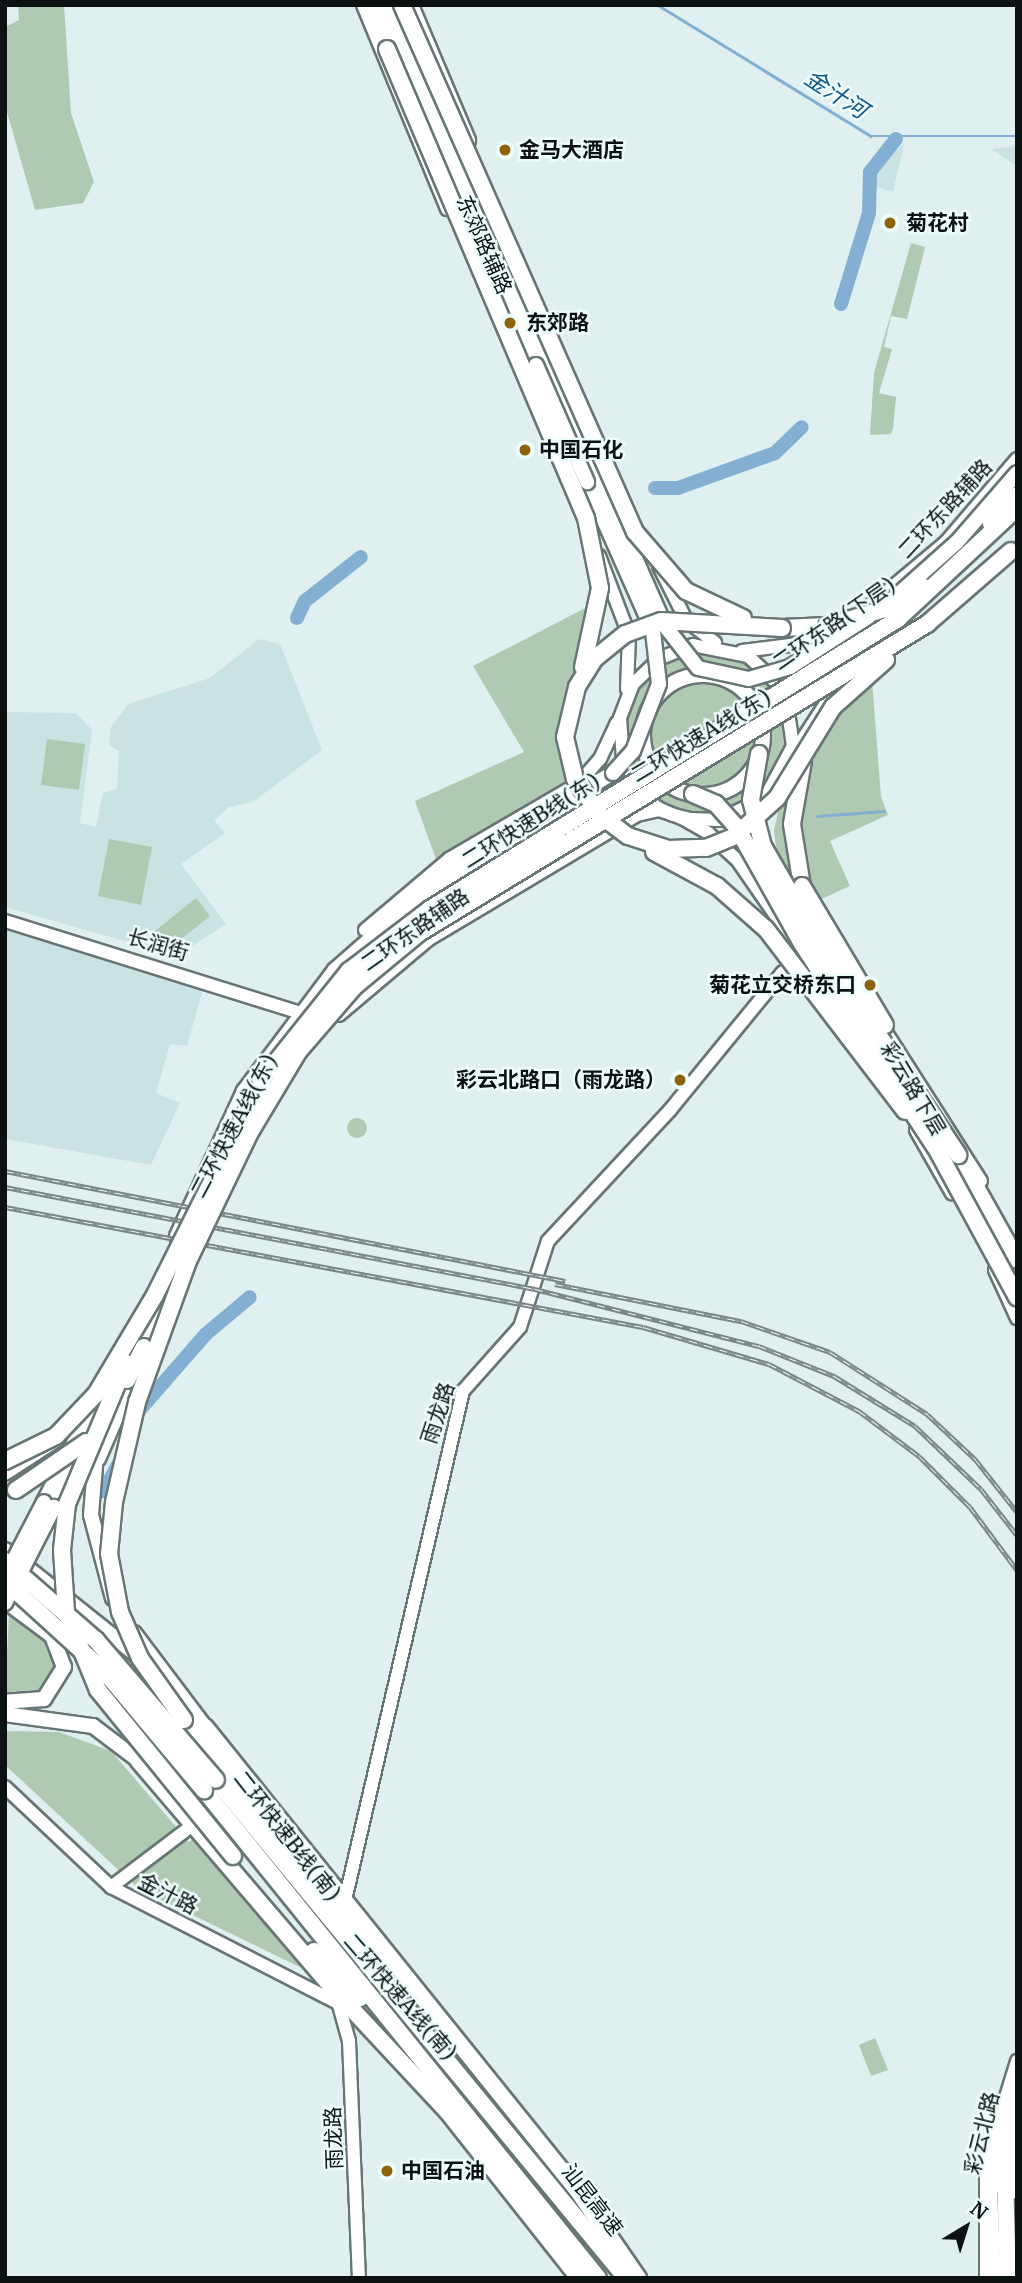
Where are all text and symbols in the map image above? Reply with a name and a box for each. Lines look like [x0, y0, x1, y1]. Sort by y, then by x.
water label: 金汁河 [800, 64, 872, 124]
place label: 金马大酒店 [519, 137, 624, 163]
marker: 金马大酒店 [497, 142, 513, 158]
street label: 东郊路辅路 [451, 192, 517, 298]
place label: 菊花村 [906, 210, 969, 236]
marker: 菊花村 [880, 213, 900, 233]
place label: 东郊路 [526, 310, 589, 336]
marker: 东郊路 [500, 313, 520, 333]
place label: 中国石化 [539, 437, 623, 463]
marker: 中国石化 [517, 442, 533, 458]
street label: 二环东路辅路 [893, 454, 997, 564]
street label: 二环东路(下层) [768, 572, 900, 676]
street label: 二环快速A线(东) [626, 684, 776, 788]
street label: 二环快速B线(东) [457, 768, 605, 874]
street label: 二环东路辅路 [356, 884, 474, 976]
street label: 长润街 [124, 924, 192, 966]
place label: 菊花立交桥东口 [709, 972, 856, 998]
marker: 菊花立交桥东口 [862, 977, 878, 993]
street label: 彩云路下层 [875, 1038, 951, 1140]
street label: 二环快速A线(东) [186, 1050, 282, 1202]
place label: 彩云北路口（雨龙路） [456, 1067, 666, 1093]
marker: 彩云北路口（雨龙路） [672, 1072, 688, 1088]
street label: 雨龙路 [416, 1379, 460, 1447]
street label: 二环快速B线(南) [228, 1766, 346, 1906]
street label: 金汁路 [134, 1868, 202, 1920]
street label: 二环快速A线(南) [338, 1929, 462, 2065]
street label: 彩云北路 [960, 2089, 1004, 2177]
street label: 雨龙路 [320, 2106, 348, 2170]
place label: 中国石油 [401, 2158, 485, 2184]
street label: 汕昆高速 [556, 2159, 628, 2241]
marker: 中国石油 [379, 2163, 395, 2179]
north arrow [931, 2192, 1001, 2262]
text: N [966, 2196, 992, 2225]

